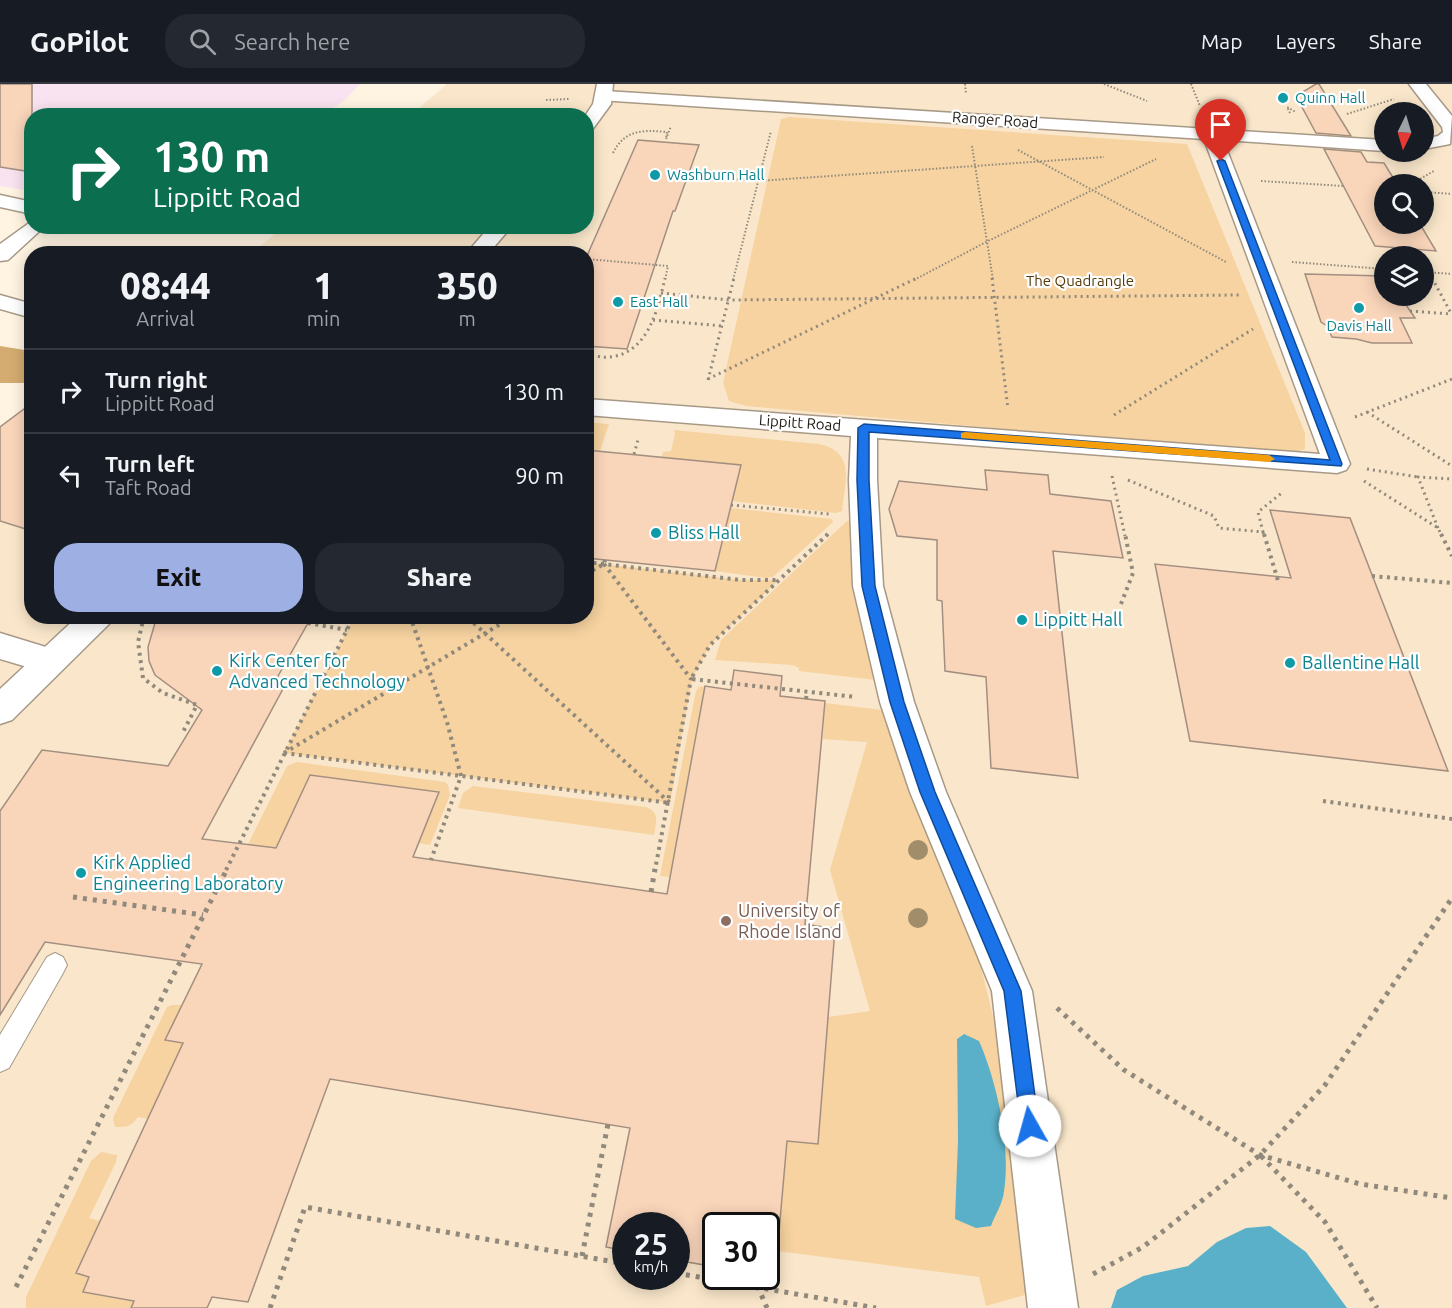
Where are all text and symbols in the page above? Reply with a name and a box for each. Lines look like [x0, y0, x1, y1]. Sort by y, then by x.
search box [165, 14, 585, 68]
icon: search [186, 25, 219, 58]
text: GoPilot [30, 26, 129, 57]
text: Search here [234, 29, 350, 54]
text: Map [1201, 29, 1242, 53]
text: Layers [1275, 29, 1336, 53]
text: Share [1369, 29, 1422, 53]
place label: Quinn Hall [1295, 89, 1366, 106]
marker: Quinn Hall [1276, 91, 1290, 105]
pin [1195, 99, 1246, 161]
north arrow [1374, 102, 1434, 162]
map controls [1374, 102, 1434, 306]
street label: Ranger Road [951, 108, 1039, 131]
icon: arrive [1204, 108, 1237, 141]
icon: right [54, 132, 132, 210]
text: 130 m [153, 133, 270, 180]
place label: Washburn Hall [667, 166, 764, 183]
marker: Washburn Hall [648, 168, 662, 182]
button: search [1374, 174, 1434, 234]
text: Lippitt Road [153, 182, 301, 212]
button: layers [1374, 246, 1434, 306]
text: 08:44 [120, 265, 210, 306]
text: 1 [313, 265, 334, 306]
text: 350 [437, 265, 498, 306]
park label: The Quadrangle [1026, 272, 1134, 289]
place label: East Hall [630, 293, 688, 310]
marker: East Hall [611, 295, 625, 309]
marker: Davis Hall [1352, 301, 1366, 315]
text: Arrival [136, 307, 195, 330]
text: min [307, 307, 340, 330]
text: m [459, 307, 476, 330]
place label: Davis Hall [1326, 317, 1392, 334]
text: Turn right [105, 367, 207, 392]
icon: right [54, 375, 87, 408]
text: 130 m [503, 379, 564, 404]
text: Lippitt Road [105, 392, 215, 415]
street label: Lippitt Road [758, 411, 842, 434]
text: Turn left [105, 451, 195, 476]
icon: left [54, 459, 87, 492]
text: 90 m [515, 463, 564, 488]
text: Taft Road [105, 476, 192, 499]
place label: Bliss Hall [668, 522, 740, 542]
marker: Bliss Hall [649, 526, 663, 540]
button: Exit [54, 543, 303, 612]
button: Share [315, 543, 564, 612]
place label: Lippitt Hall [1034, 609, 1123, 629]
marker: Lippitt Hall [1015, 613, 1029, 627]
place label: Kirk Center for Advanced Technology [229, 650, 406, 691]
place label: Ballentine Hall [1302, 652, 1420, 672]
marker: Ballentine Hall [1283, 656, 1297, 670]
marker: Kirk Center for Advanced Technology [210, 664, 224, 678]
place label: Kirk Applied Engineering Laboratory [93, 852, 284, 893]
marker: Kirk Applied Engineering Laboratory [74, 866, 88, 880]
place label: University of Rhode Island [738, 900, 842, 941]
marker: University of Rhode Island [719, 914, 733, 928]
position arrow [998, 1094, 1062, 1158]
speed limit sign: 30 [702, 1212, 780, 1290]
text: 25 [634, 1227, 668, 1261]
text: km/h [634, 1258, 668, 1275]

